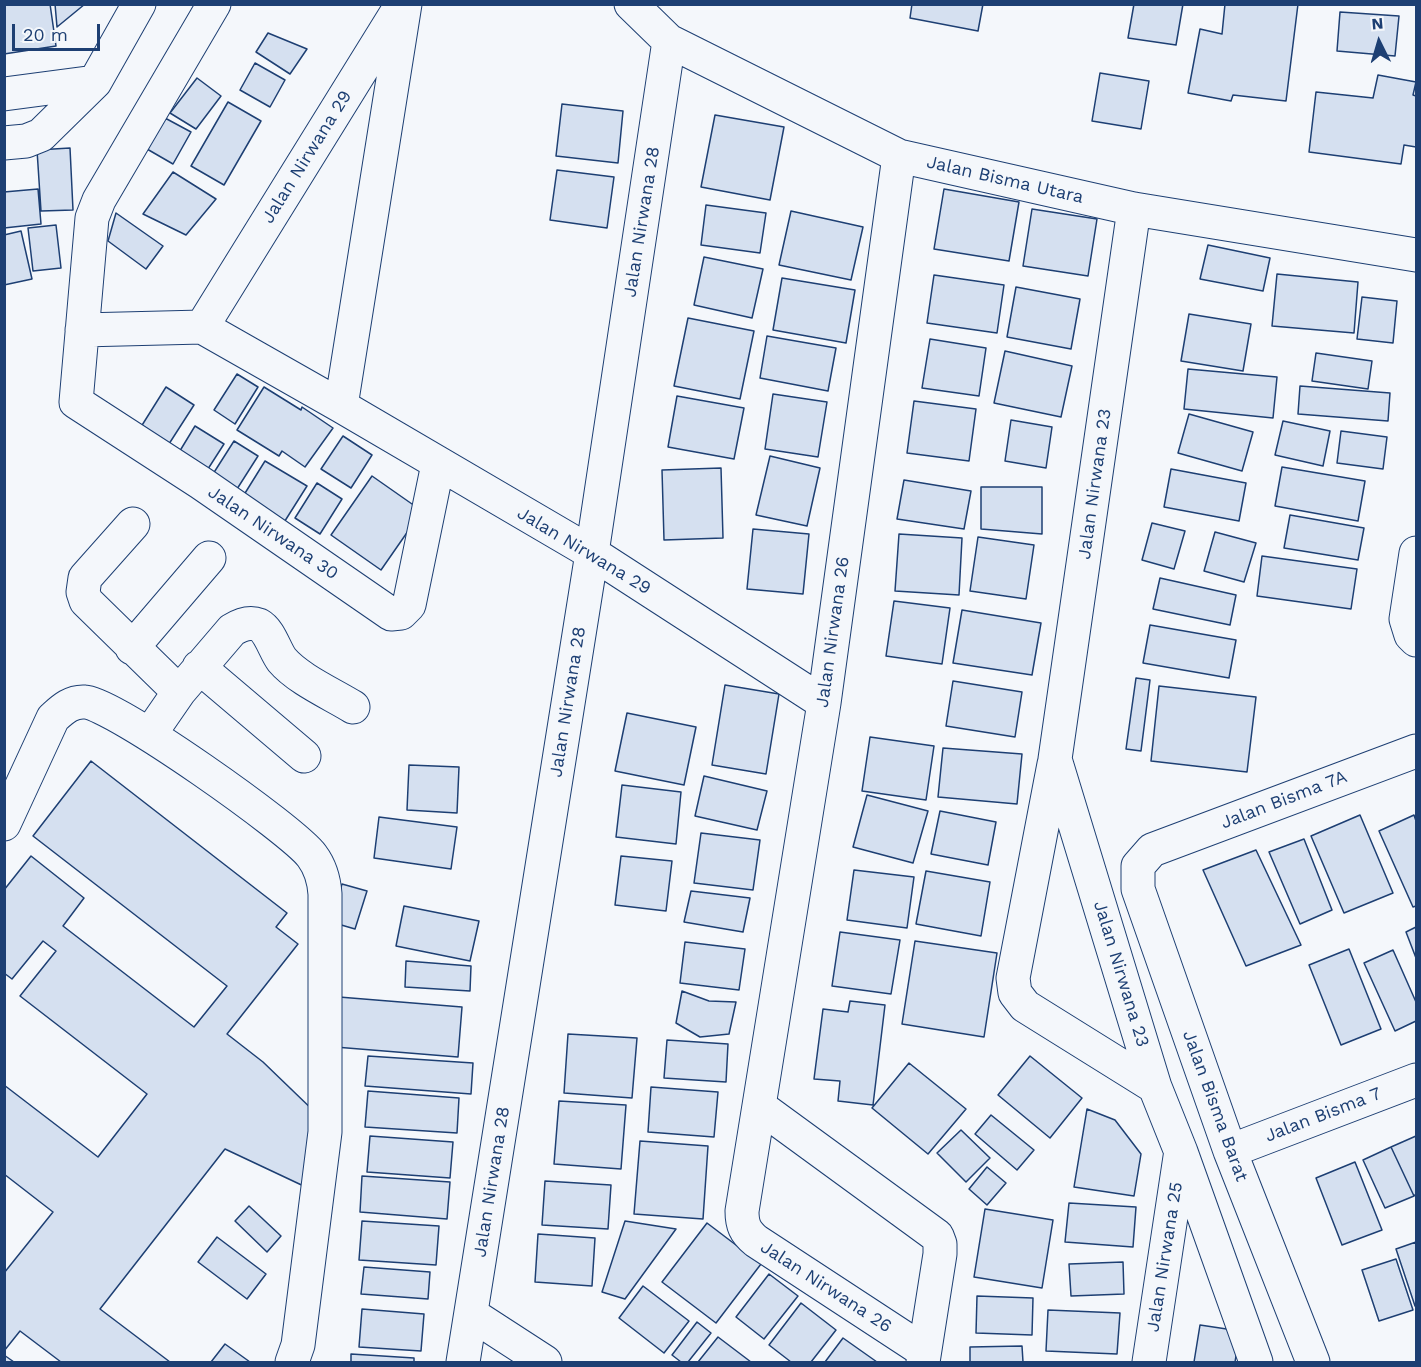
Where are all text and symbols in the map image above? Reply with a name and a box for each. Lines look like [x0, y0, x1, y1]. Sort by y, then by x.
scale bar [15, 12, 104, 50]
north arrow [1349, 12, 1409, 72]
text: N [1371, 14, 1384, 34]
text: 20 m [23, 24, 68, 45]
street label: Jalan Nirwana 29 [257, 87, 357, 227]
street label: Jalan Nirwana 28 [619, 145, 665, 299]
street label: Jalan Bisma Utara [924, 151, 1086, 209]
street label: Jalan Nirwana 23 [1074, 407, 1116, 561]
street label: Jalan Nirwana 30 [204, 481, 342, 585]
street label: Jalan Nirwana 29 [513, 502, 655, 600]
street label: Jalan Nirwana 26 [812, 555, 854, 709]
street label: Jalan Nirwana 28 [545, 625, 591, 779]
street label: Jalan Bisma 7A [1218, 766, 1350, 834]
street label: Jalan Nirwana 23 [1088, 898, 1154, 1050]
street label: Jalan Bisma Barat [1178, 1028, 1252, 1184]
street label: Jalan Bisma 7 [1262, 1083, 1384, 1147]
street label: Jalan Nirwana 28 [469, 1105, 515, 1259]
street label: Jalan Nirwana 25 [1142, 1180, 1188, 1334]
street label: Jalan Nirwana 26 [756, 1236, 896, 1338]

